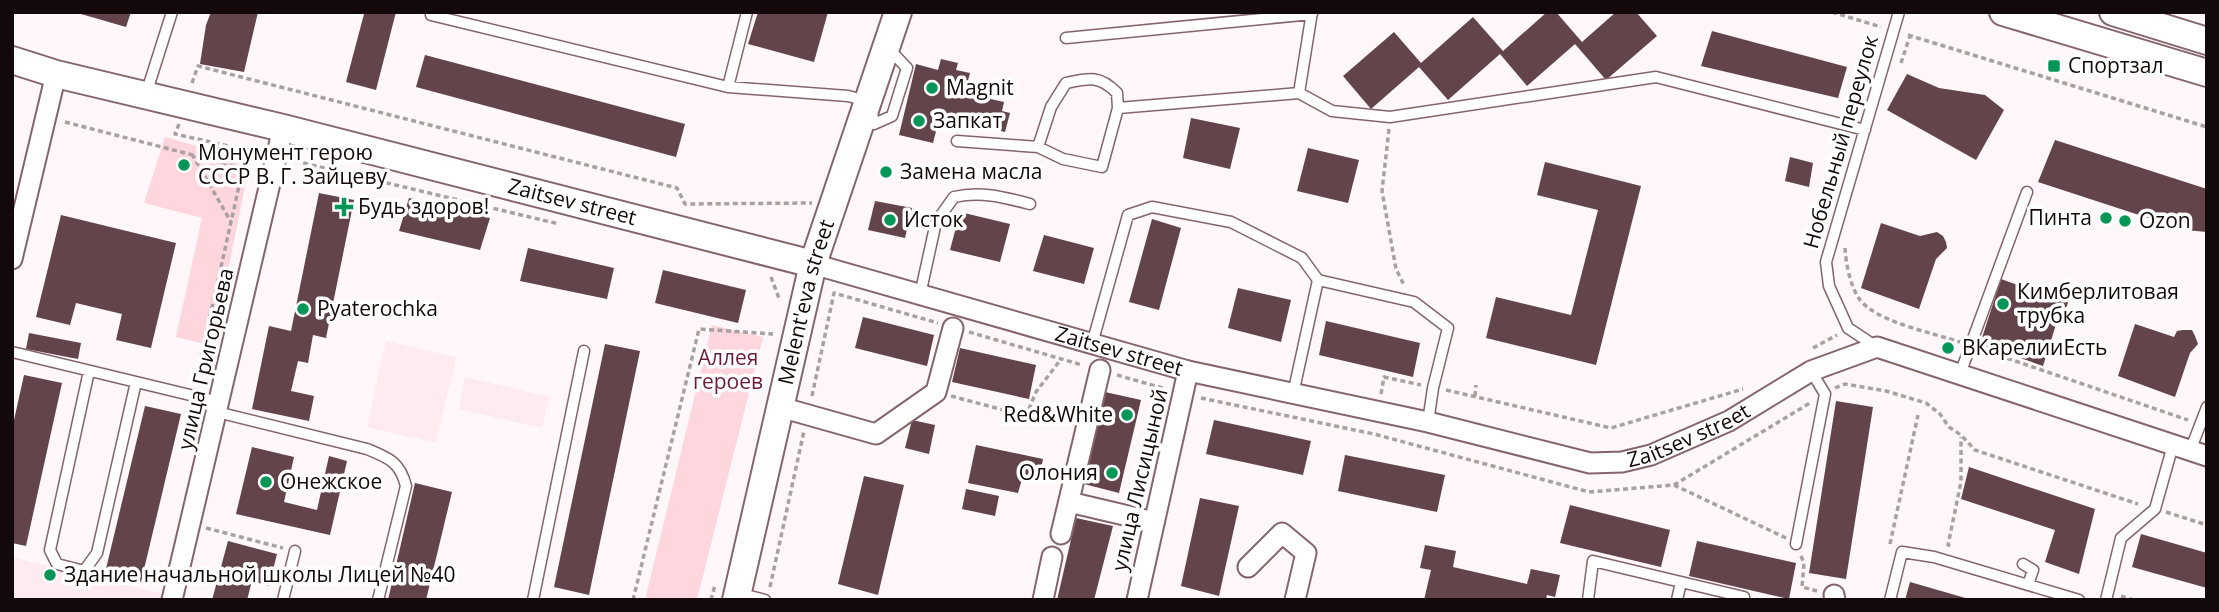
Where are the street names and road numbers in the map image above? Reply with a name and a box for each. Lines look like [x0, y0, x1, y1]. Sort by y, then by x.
street label: Нобельный переулок [1796, 32, 1884, 252]
street label: Zaitsev street [505, 171, 640, 231]
street label: Melent'eva street [771, 216, 840, 387]
street label: улица Григорьева [170, 265, 240, 452]
street label: Zaitsev street [1052, 319, 1186, 382]
street label: улица Лисицыной [1104, 386, 1174, 574]
street label: Zaitsev street [1624, 397, 1755, 473]

